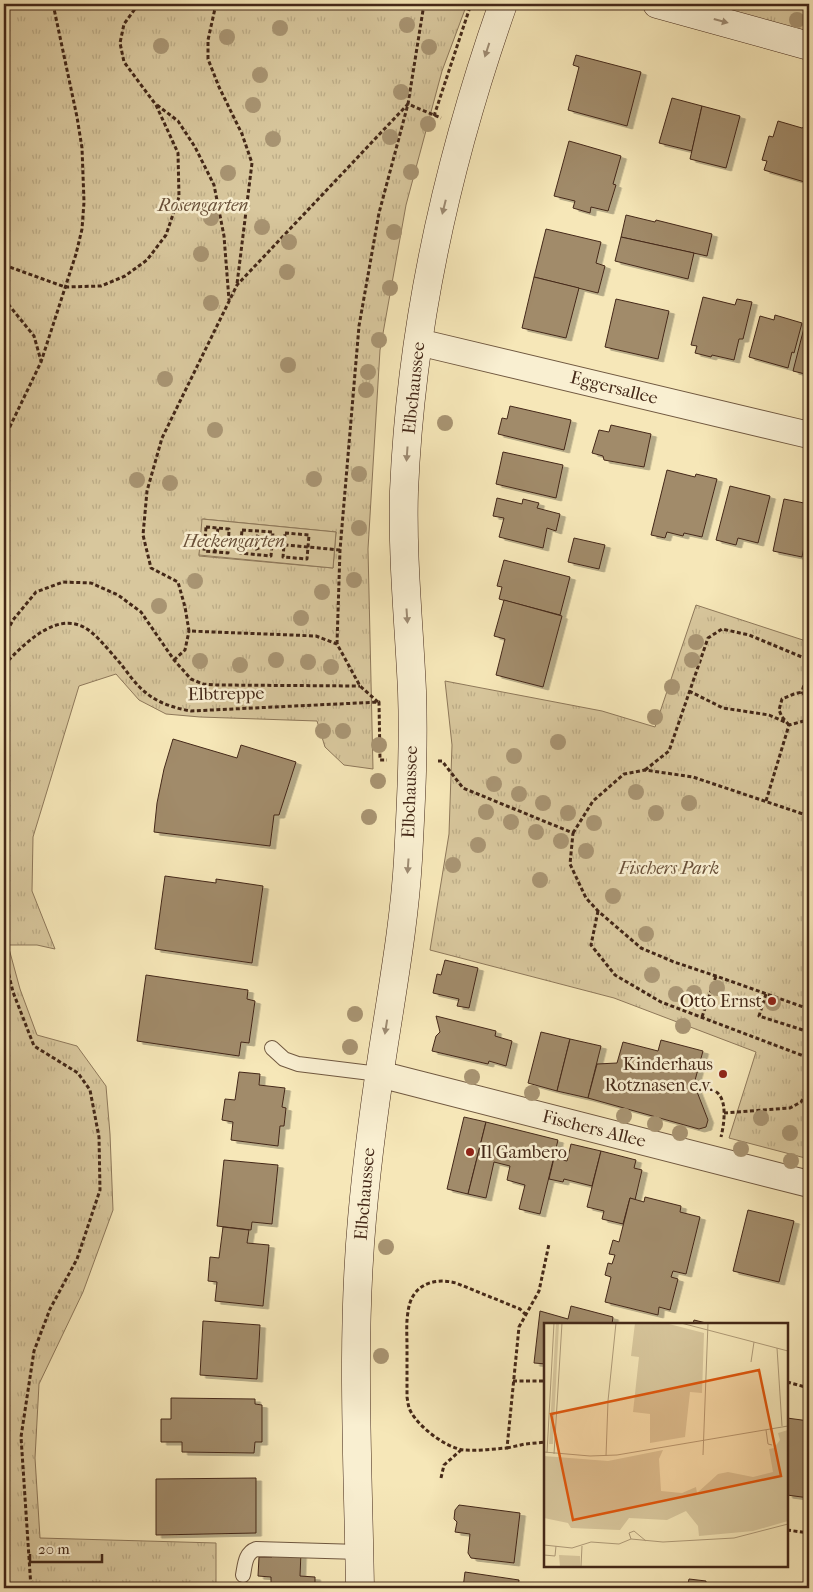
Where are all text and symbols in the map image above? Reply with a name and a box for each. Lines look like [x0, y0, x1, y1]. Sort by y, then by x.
one-way arrow [713, 18, 728, 26]
one-way arrow [483, 43, 491, 58]
park label: Rosengarten [157, 195, 248, 216]
one-way arrow [440, 199, 448, 214]
street label: Elbchaussee [399, 341, 429, 435]
street label: Eggersallee [568, 367, 660, 409]
one-way arrow [403, 446, 411, 462]
park label: Heckengarten [182, 531, 285, 552]
one-way arrow [403, 609, 411, 625]
street label: Elbtreppe [188, 683, 265, 705]
street label: Elbchaussee [398, 745, 422, 839]
one-way arrow [403, 858, 411, 874]
park label: Fischers Park [618, 858, 719, 879]
place label: Otto Ernst [680, 991, 763, 1012]
marker: Otto Ernst [766, 995, 778, 1007]
one-way arrow [382, 1020, 390, 1036]
place label: Kinderhaus Rotznasen e.v. [605, 1054, 713, 1096]
marker: Kinderhaus Rotznasen e.v. [717, 1068, 729, 1080]
street label: Fischers Allee [540, 1106, 648, 1152]
place label: Il Gambero [480, 1142, 567, 1163]
marker: Il Gambero [464, 1146, 476, 1158]
street label: Elbchaussee [350, 1147, 380, 1241]
inset map [544, 1323, 788, 1567]
scale bar [30, 1532, 102, 1564]
text: 20 m [38, 1540, 70, 1558]

